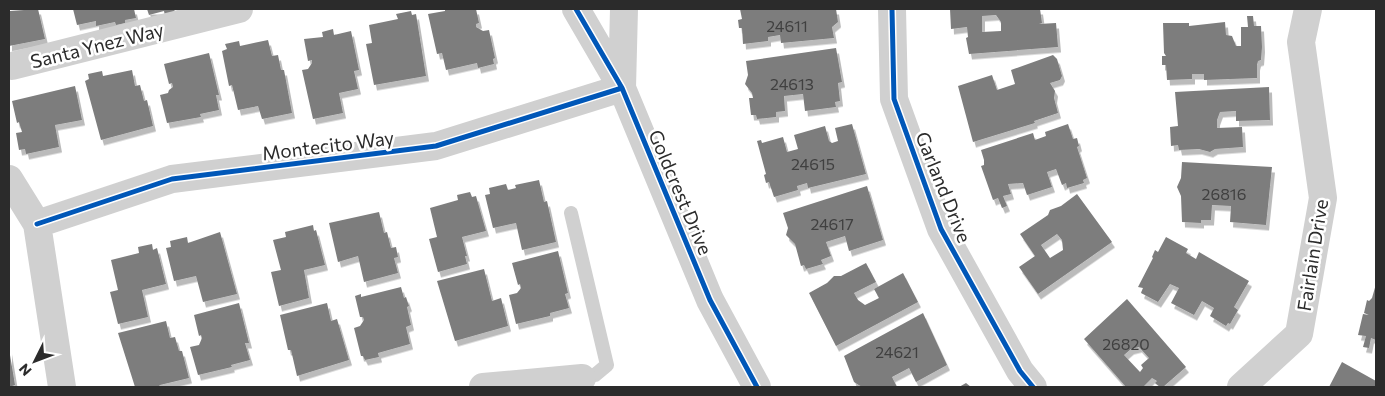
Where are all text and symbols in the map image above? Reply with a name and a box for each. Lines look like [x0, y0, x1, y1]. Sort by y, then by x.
house number: 24611 [766, 16, 808, 35]
street label: Santa Ynez Way [28, 17, 166, 73]
house number: 24613 [770, 74, 814, 93]
street label: Montecito Way [261, 125, 396, 165]
street label: Goldcrest Drive [644, 126, 718, 258]
street label: Garland Drive [911, 128, 977, 246]
house number: 24615 [791, 154, 835, 173]
house number: 26816 [1202, 184, 1246, 203]
street label: Fairlain Drive [1292, 197, 1332, 313]
house number: 24617 [810, 214, 854, 233]
house number: 26820 [1102, 334, 1150, 353]
north arrow [10, 336, 60, 386]
house number: 24621 [875, 342, 919, 361]
text: N [15, 360, 35, 380]

